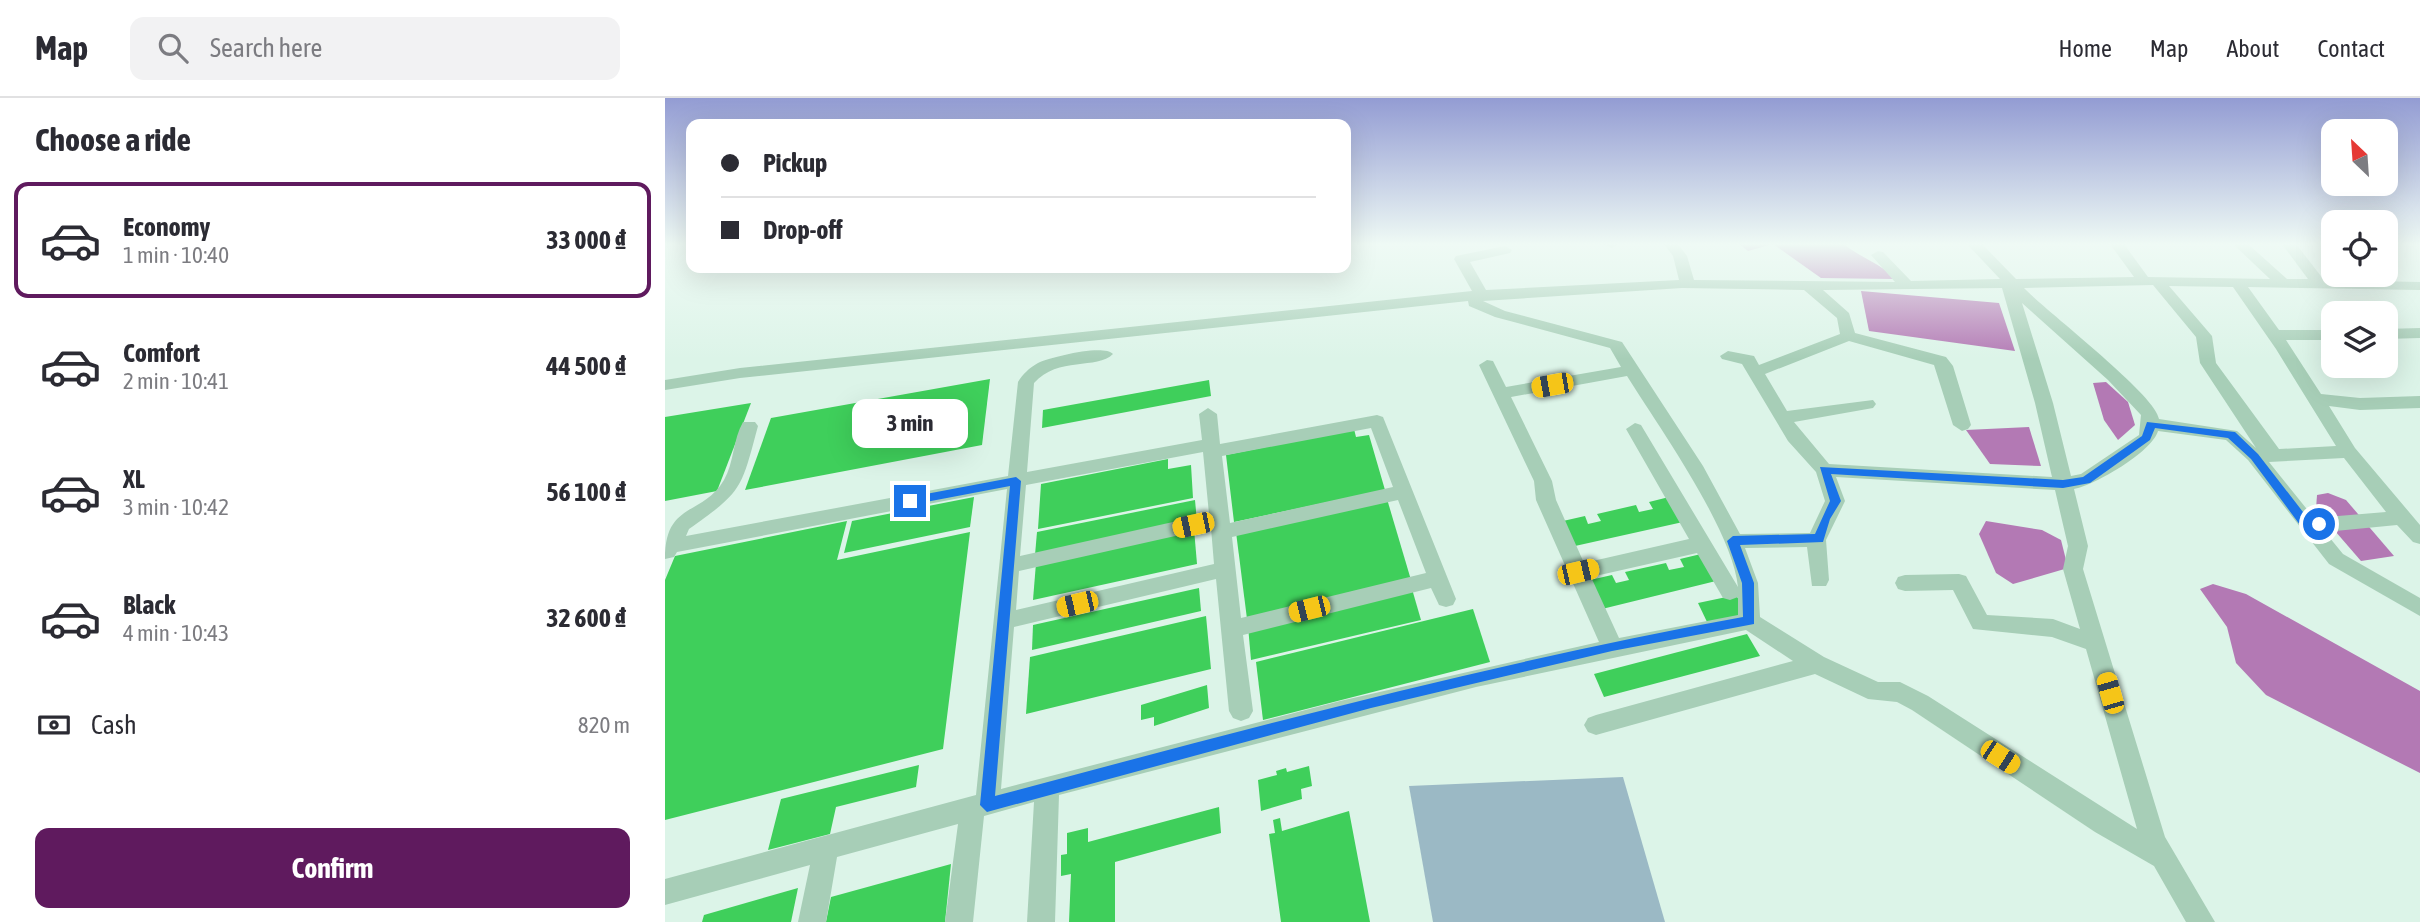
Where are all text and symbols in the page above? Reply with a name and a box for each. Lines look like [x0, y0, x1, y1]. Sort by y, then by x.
search box [130, 17, 620, 80]
text: Map [35, 29, 88, 67]
icon: search [154, 29, 192, 67]
text: Search here [210, 33, 322, 63]
text: Home [2058, 35, 2112, 62]
text: Map [2150, 35, 2188, 62]
text: About [2226, 35, 2279, 62]
text: Contact [2317, 35, 2385, 62]
north arrow [2321, 119, 2397, 196]
map controls [2321, 119, 2398, 378]
text: Choose a ride [35, 121, 191, 158]
text: Pickup [763, 148, 827, 178]
icon: car [39, 209, 102, 272]
button: locate [2321, 210, 2398, 287]
text: Economy [123, 212, 210, 242]
text: Drop-off [763, 215, 843, 245]
text: 33 000 ₫ [546, 225, 626, 255]
text: 1 min · 10:40 [123, 242, 229, 268]
button: layers [2321, 301, 2398, 378]
icon: car [39, 335, 102, 398]
text: Comfort [123, 338, 200, 368]
text: 44 500 ₫ [546, 351, 626, 381]
text: 2 min · 10:41 [123, 368, 229, 394]
car [1530, 371, 1575, 399]
callout: 3 min [852, 400, 968, 448]
text: 3 min [887, 410, 933, 436]
icon: car [39, 461, 102, 524]
text: XL [123, 464, 145, 494]
text: 56 100 ₫ [546, 477, 626, 507]
route end [894, 485, 926, 517]
text: 3 min · 10:42 [123, 494, 229, 520]
route start [2303, 508, 2335, 540]
car [1171, 510, 1216, 540]
car [1556, 557, 1601, 587]
icon: car [39, 587, 102, 650]
car [1055, 589, 1100, 619]
text: Black [123, 590, 175, 620]
car [1287, 594, 1332, 624]
text: 32 600 ₫ [546, 603, 626, 633]
text: 4 min · 10:43 [123, 620, 229, 646]
car [2095, 670, 2126, 716]
icon: cash [35, 706, 73, 744]
text: Cash [91, 710, 137, 740]
text: 820 m [578, 712, 630, 738]
car [1977, 737, 2024, 777]
button: Confirm [35, 828, 630, 908]

